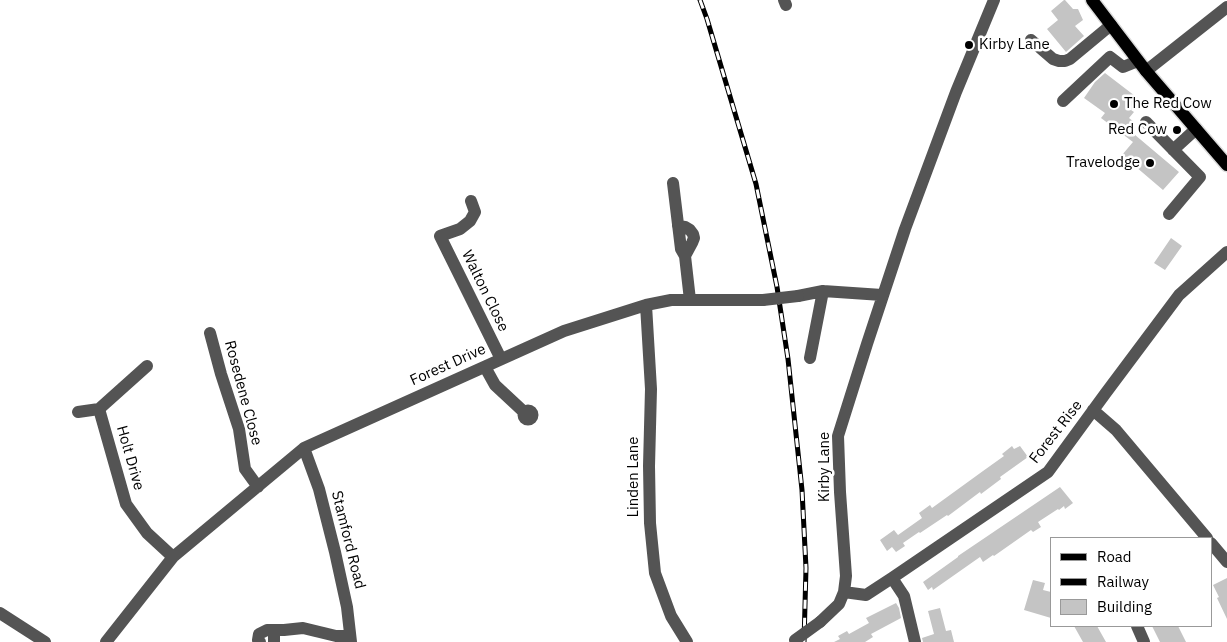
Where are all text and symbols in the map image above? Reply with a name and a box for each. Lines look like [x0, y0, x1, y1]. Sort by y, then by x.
place label: Kirby Lane [979, 36, 1050, 54]
marker: Kirby Lane [963, 39, 975, 51]
place label: The Red Cow [1124, 95, 1212, 113]
marker: The Red Cow [1108, 98, 1120, 110]
place label: Red Cow [1108, 121, 1167, 139]
marker: Red Cow [1171, 124, 1183, 136]
place label: Travelodge [1066, 154, 1140, 172]
marker: Travelodge [1144, 157, 1156, 169]
street label: Walton Close [458, 247, 512, 335]
street label: Rosedene Close [220, 339, 266, 447]
street label: Forest Drive [407, 340, 489, 390]
street label: Forest Rise [1026, 397, 1086, 467]
street label: Holt Drive [112, 423, 148, 493]
street label: Kirby Lane [816, 432, 834, 502]
street label: Linden Lane [625, 436, 643, 518]
street label: Stamford Road [327, 489, 369, 591]
legend [1050, 537, 1212, 627]
text: Road [1097, 547, 1132, 566]
text: Railway [1097, 572, 1149, 591]
text: Building [1097, 597, 1152, 616]

